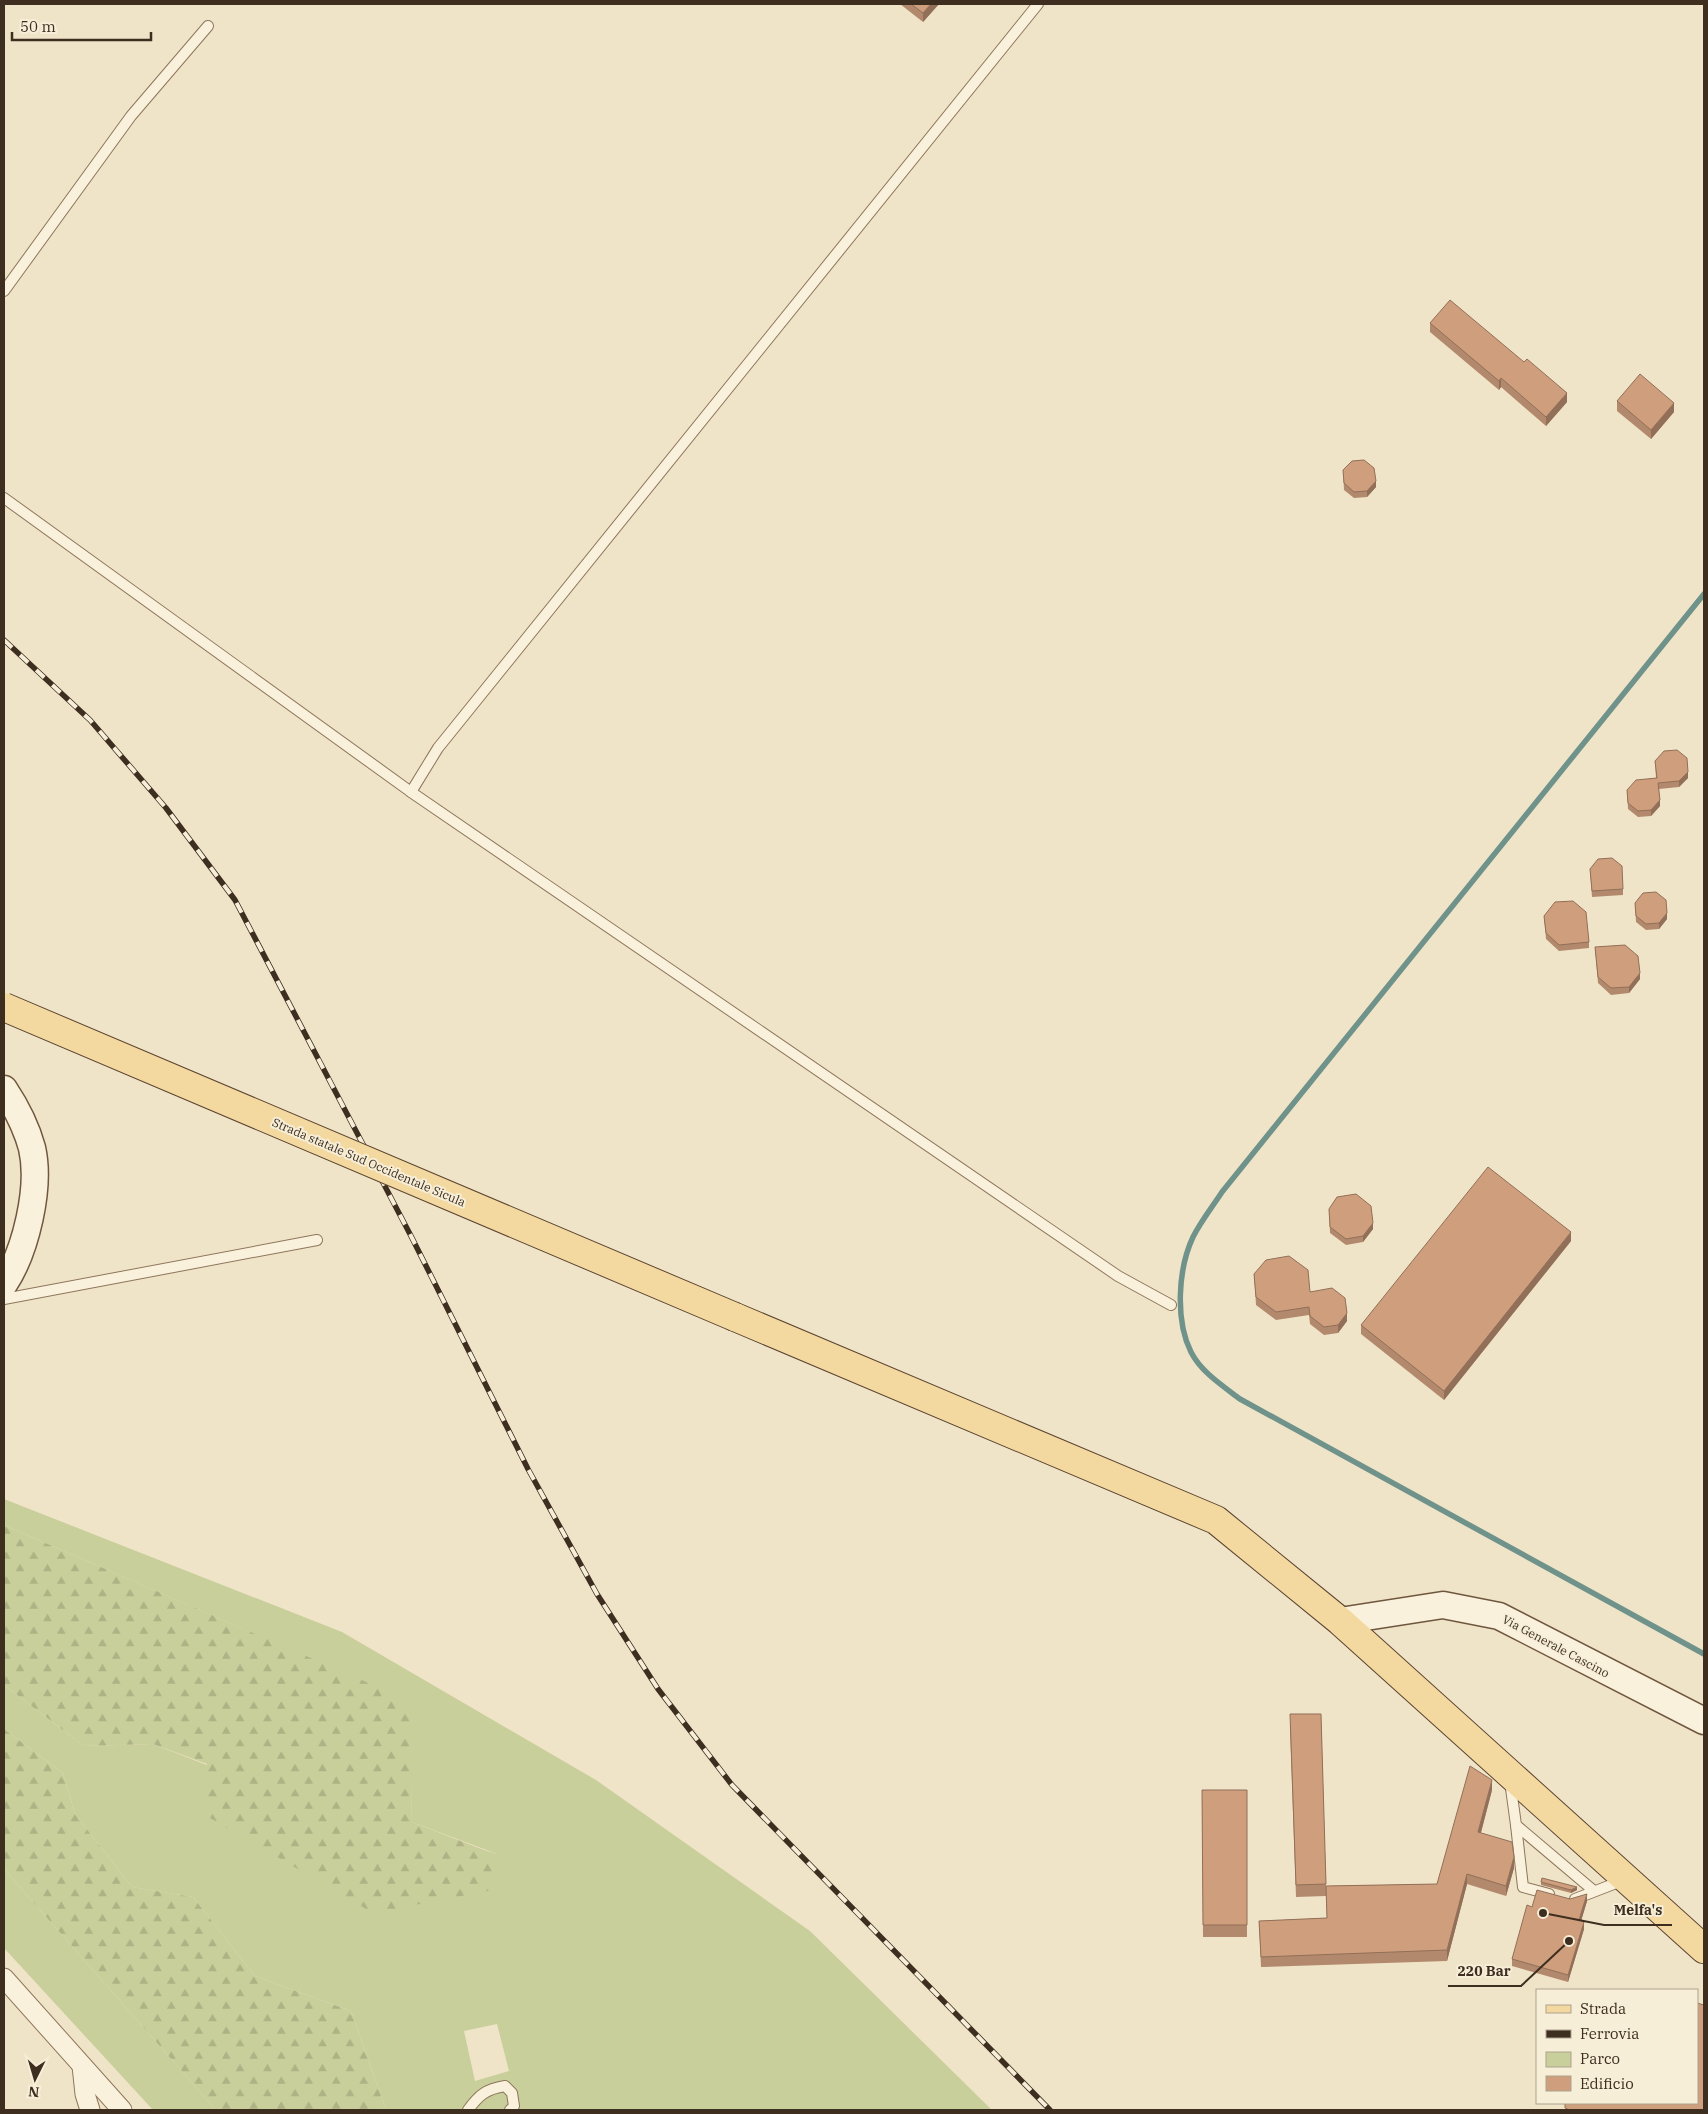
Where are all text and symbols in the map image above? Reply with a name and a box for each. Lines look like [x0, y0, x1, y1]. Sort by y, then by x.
scale bar [12, 10, 151, 42]
text: 50 m [20, 17, 56, 36]
street label: Strada statale Sud Occidentale Sicula [270, 1114, 468, 1210]
street label: Via Generale Cascino [1500, 1611, 1612, 1681]
callout: Melfa's [1604, 1896, 1672, 1925]
text: Melfa's [1614, 1901, 1662, 1919]
callout: 220 Bar [1448, 1957, 1521, 1986]
text: 220 Bar [1457, 1962, 1511, 1980]
legend [1536, 1989, 1698, 2104]
text: Strada [1580, 1999, 1626, 2018]
text: Ferrovia [1580, 2024, 1639, 2043]
text: Parco [1580, 2049, 1620, 2068]
north arrow [10, 2054, 60, 2104]
text: Edificio [1580, 2074, 1634, 2093]
text: N [28, 2083, 40, 2101]

